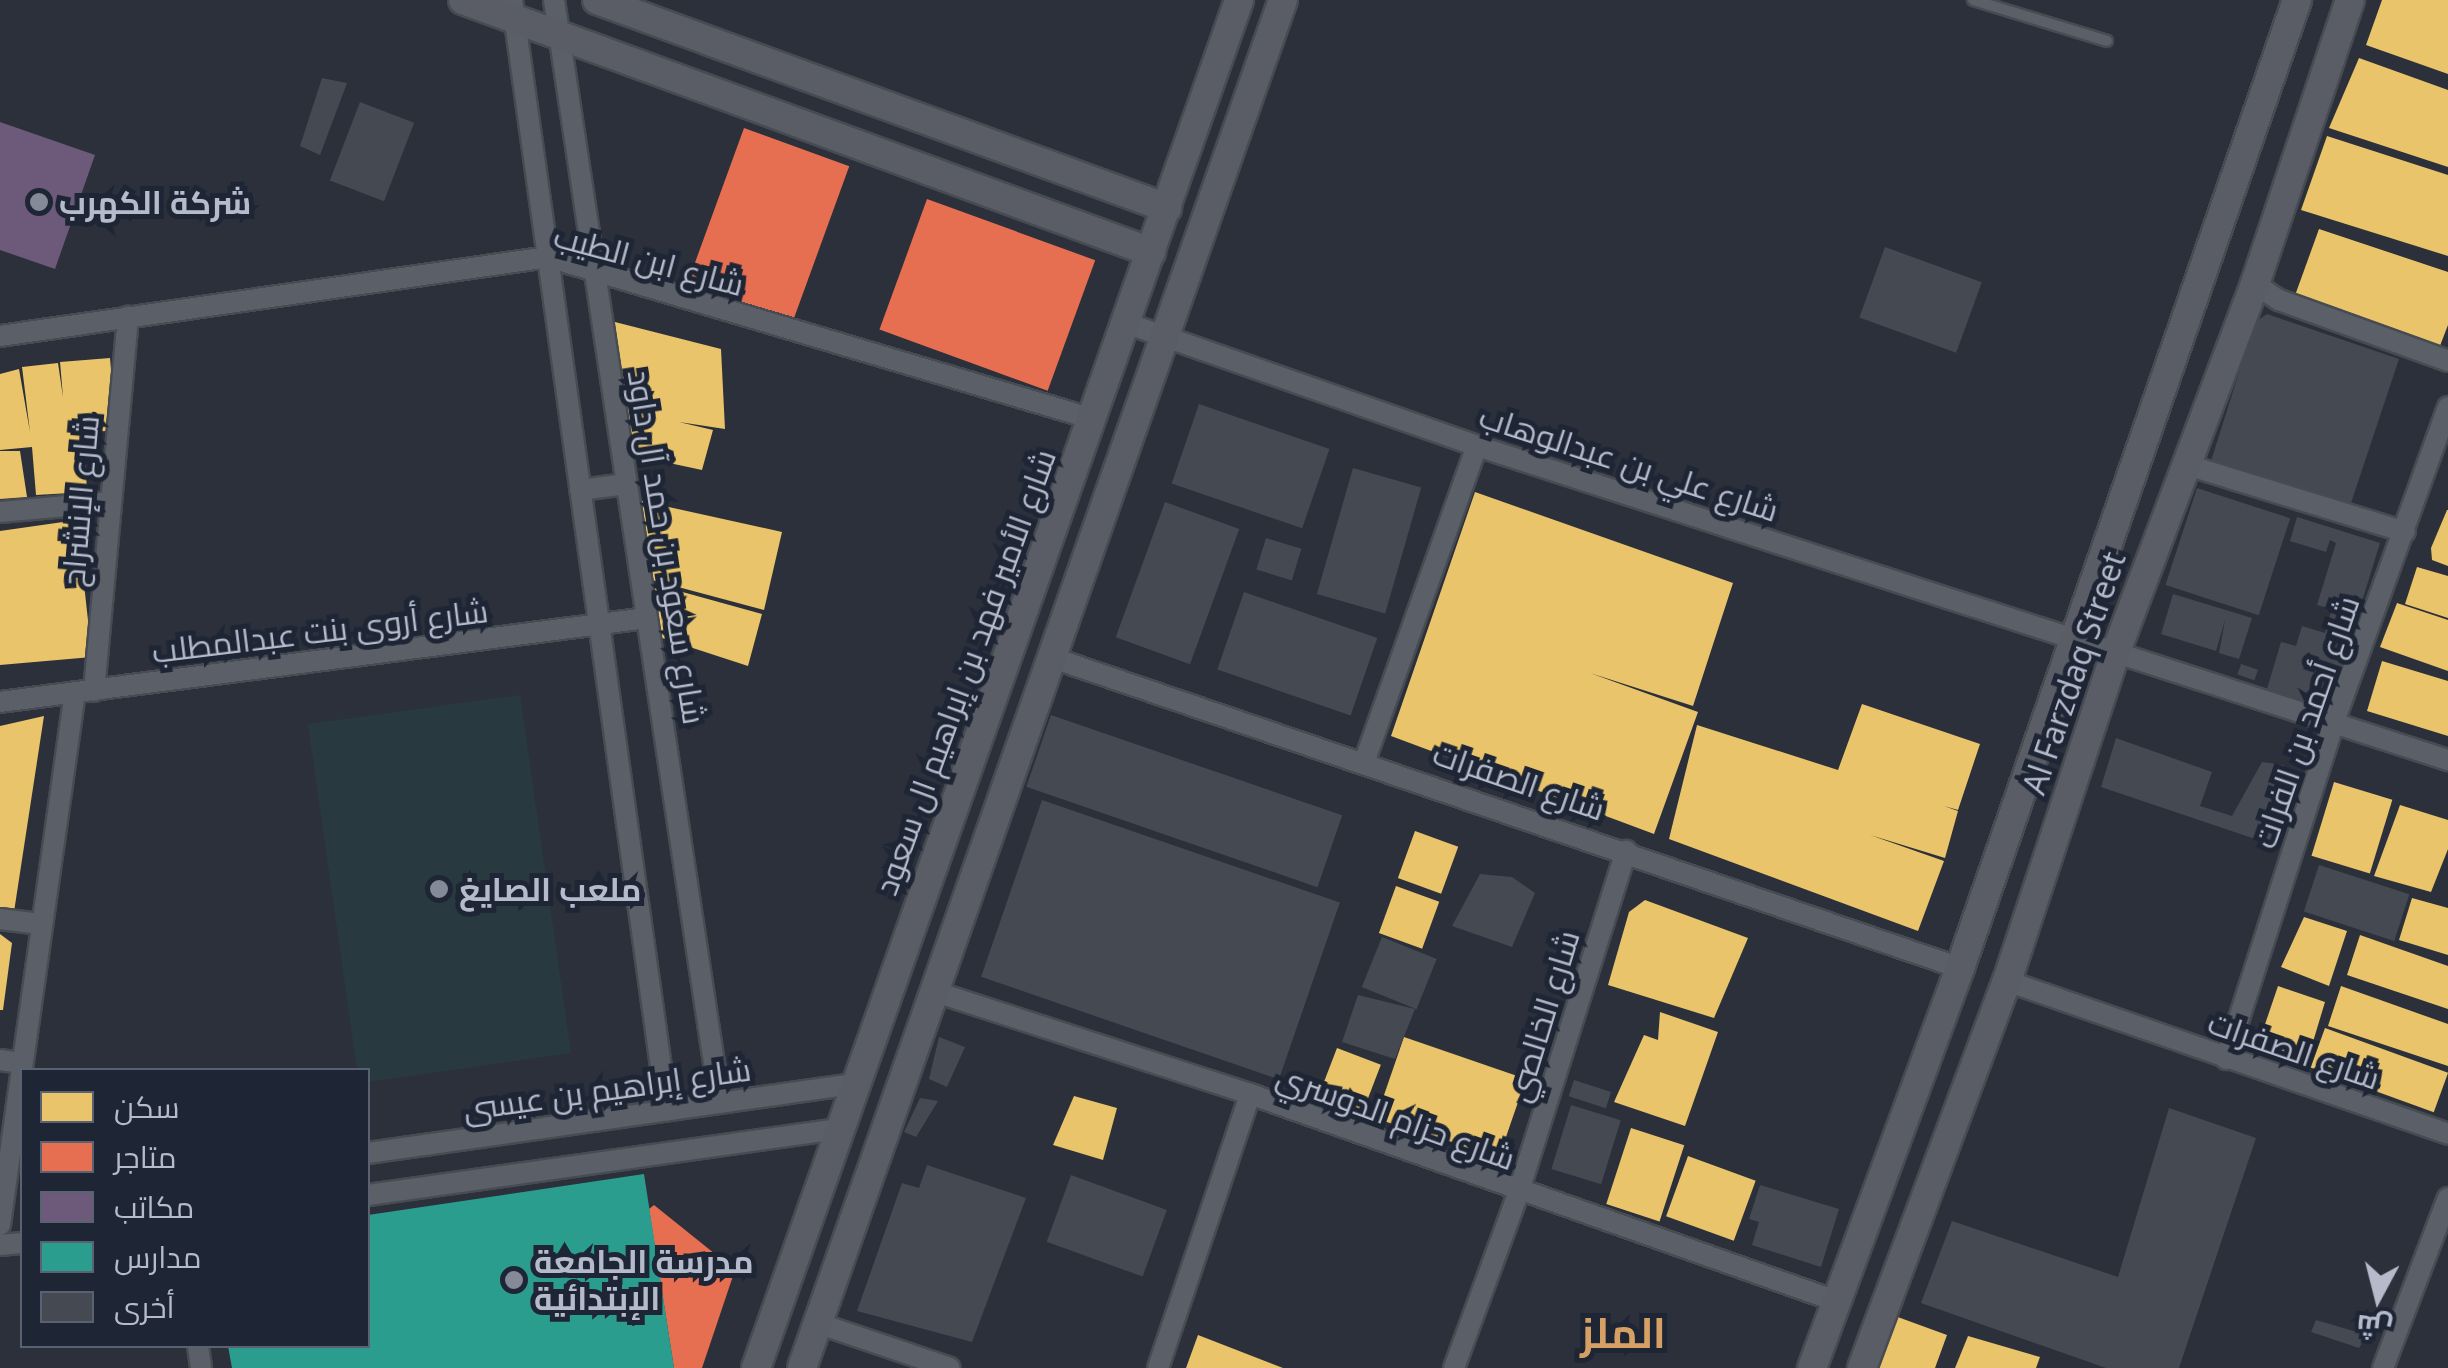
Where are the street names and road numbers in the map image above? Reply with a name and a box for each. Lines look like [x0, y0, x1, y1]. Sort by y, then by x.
street label: شارع ابن الطيب [550, 216, 748, 304]
street label: شارع سعود بن حمد آل داود [620, 367, 714, 727]
street label: شارع علي بن عبدالوهاب [1475, 397, 1783, 529]
street label: شارع الإنشراح [53, 414, 107, 588]
street label: شارع الأمير فهد بن إبراهيم ال سعود [866, 444, 1064, 900]
street label: Al Farzdaq Street [2015, 547, 2133, 799]
street label: شارع أروى بنت عبدالمطلب [150, 591, 490, 671]
street label: شارع أحمد بن الفرات [2245, 591, 2367, 853]
street label: شارع الصفرات [1428, 734, 1610, 828]
street label: شارع الخالصي [1499, 926, 1587, 1106]
street label: شارع الصفرات [2203, 1003, 2385, 1097]
street label: شارع إبراهيم بن عيسى [461, 1050, 753, 1128]
street label: شارع حزام الدوسري [1272, 1056, 1520, 1178]

